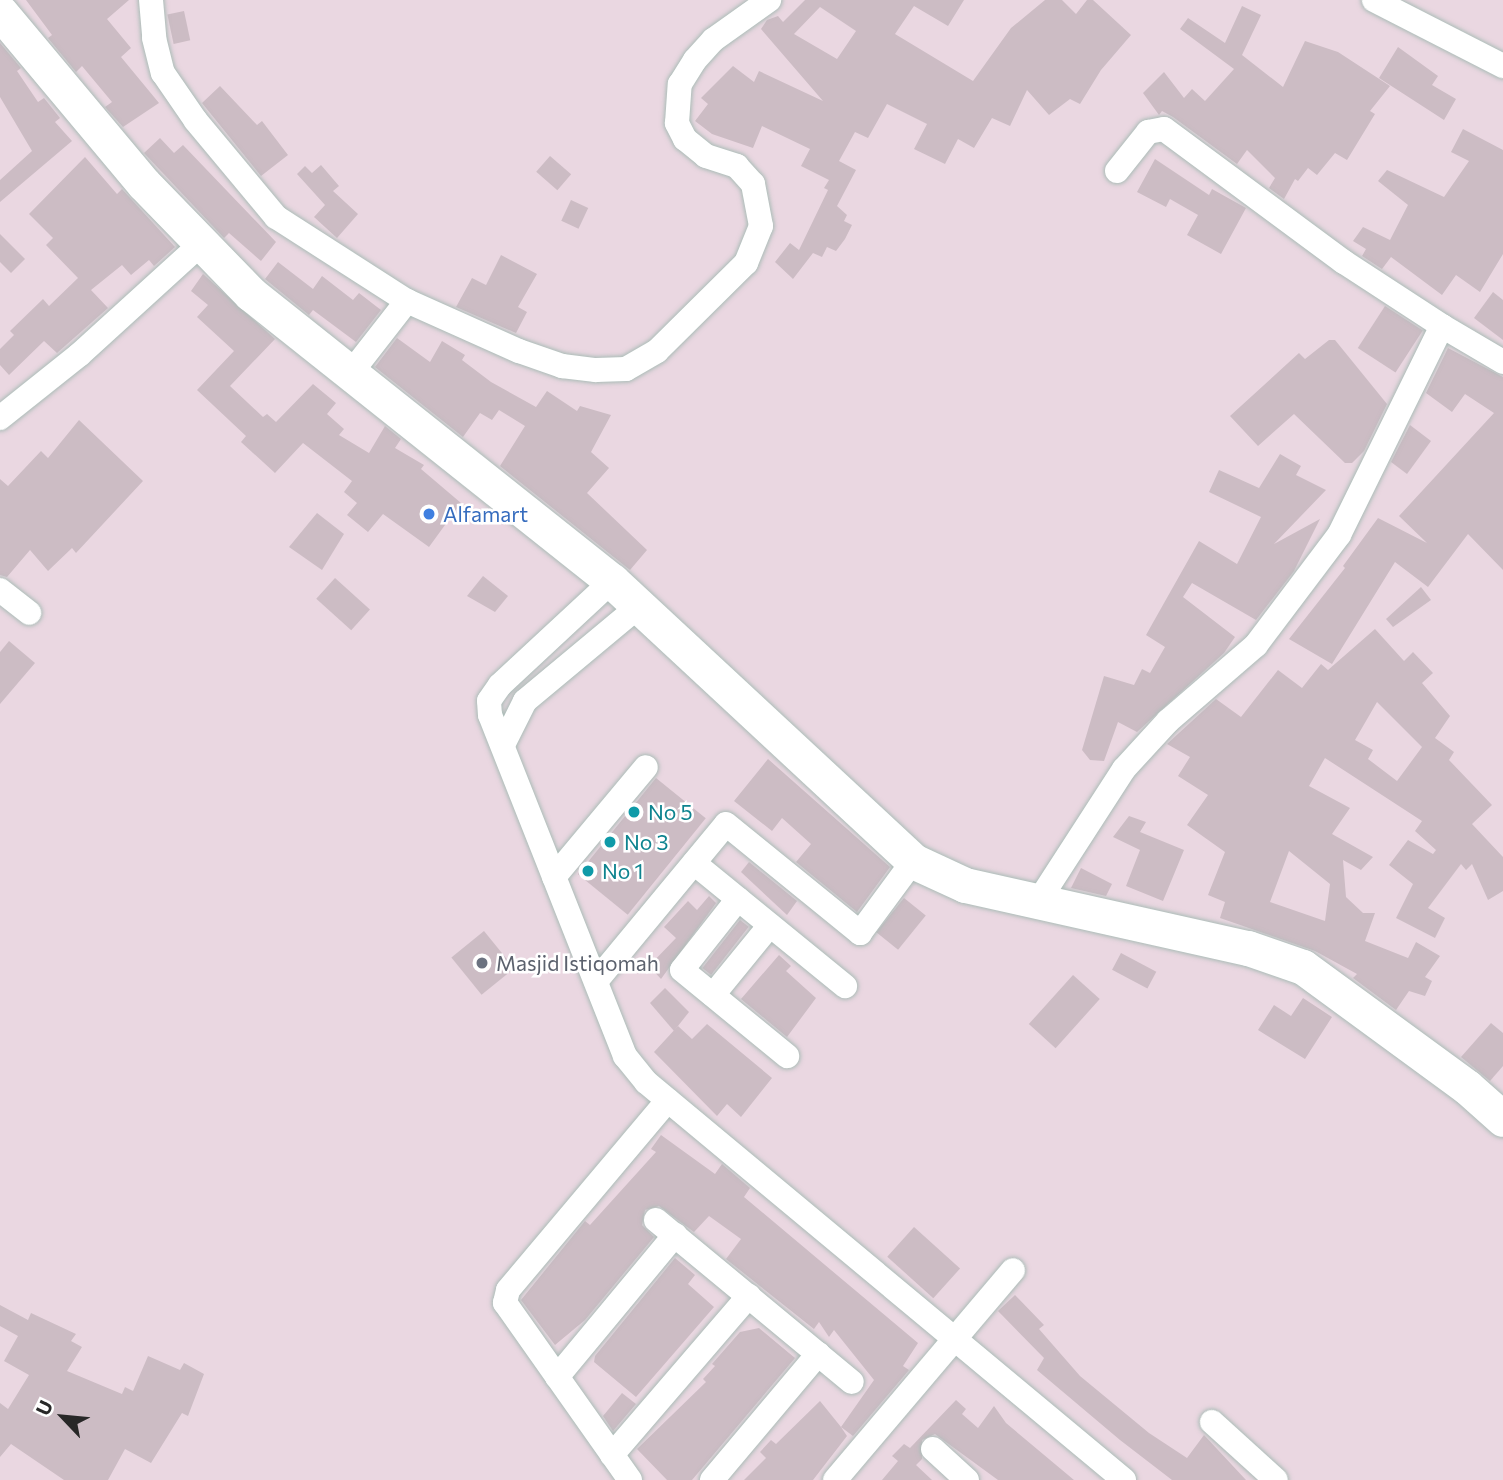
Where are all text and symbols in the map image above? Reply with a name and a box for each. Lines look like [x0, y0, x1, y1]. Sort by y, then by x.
place label: Alfamart [443, 501, 528, 527]
marker: Alfamart [421, 506, 437, 522]
place label: No 5 [648, 799, 692, 825]
marker: No 5 [626, 804, 642, 820]
place label: No 3 [624, 829, 668, 855]
marker: No 3 [602, 834, 618, 850]
place label: No 1 [602, 858, 643, 884]
marker: No 1 [580, 863, 596, 879]
place label: Masjid Istiqomah [496, 950, 659, 976]
marker: Masjid Istiqomah [474, 955, 490, 971]
north arrow [28, 1382, 98, 1452]
text: U [30, 1396, 57, 1419]

